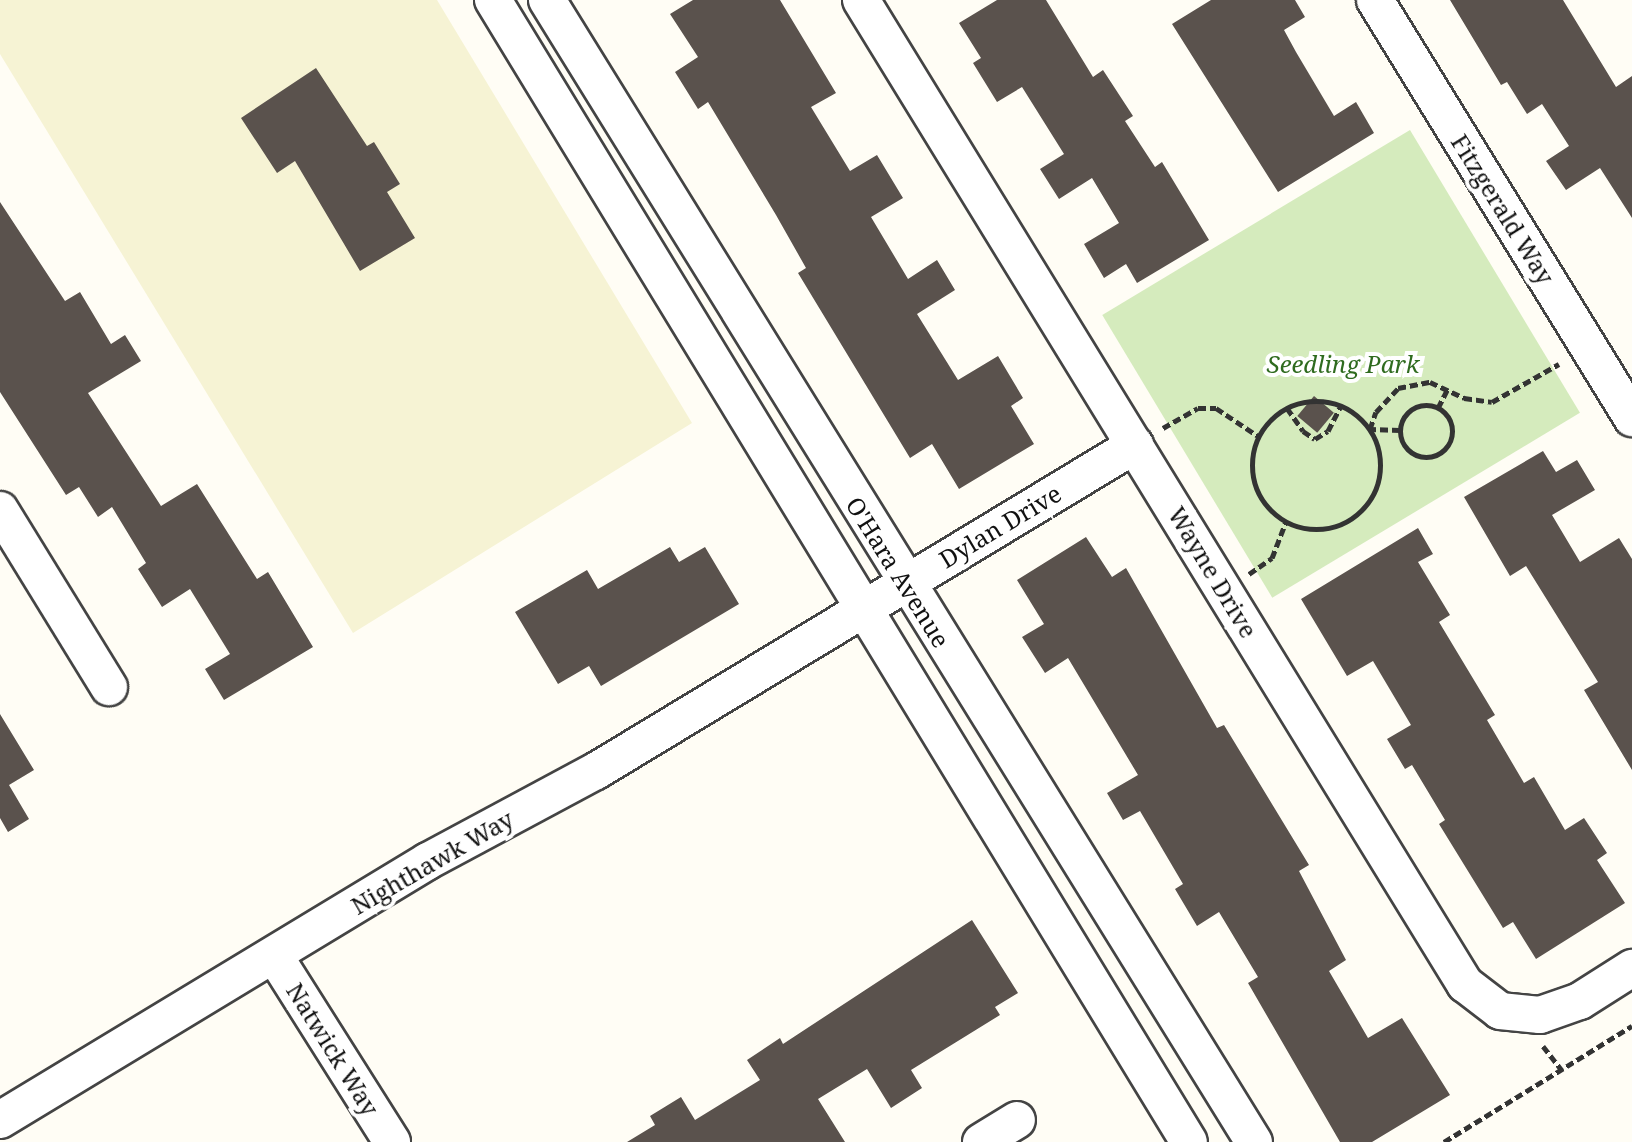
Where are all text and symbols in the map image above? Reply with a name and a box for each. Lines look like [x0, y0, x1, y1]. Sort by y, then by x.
street label: Fitzgerald Way [1445, 129, 1561, 289]
park label: Seedling Park [1267, 350, 1419, 378]
street label: Dylan Drive [934, 478, 1066, 574]
street label: O'Hara Avenue [840, 491, 956, 653]
street label: Wayne Drive [1163, 501, 1263, 643]
street label: Nighthawk Way [346, 804, 518, 920]
street label: Natwick Way [281, 977, 385, 1121]

